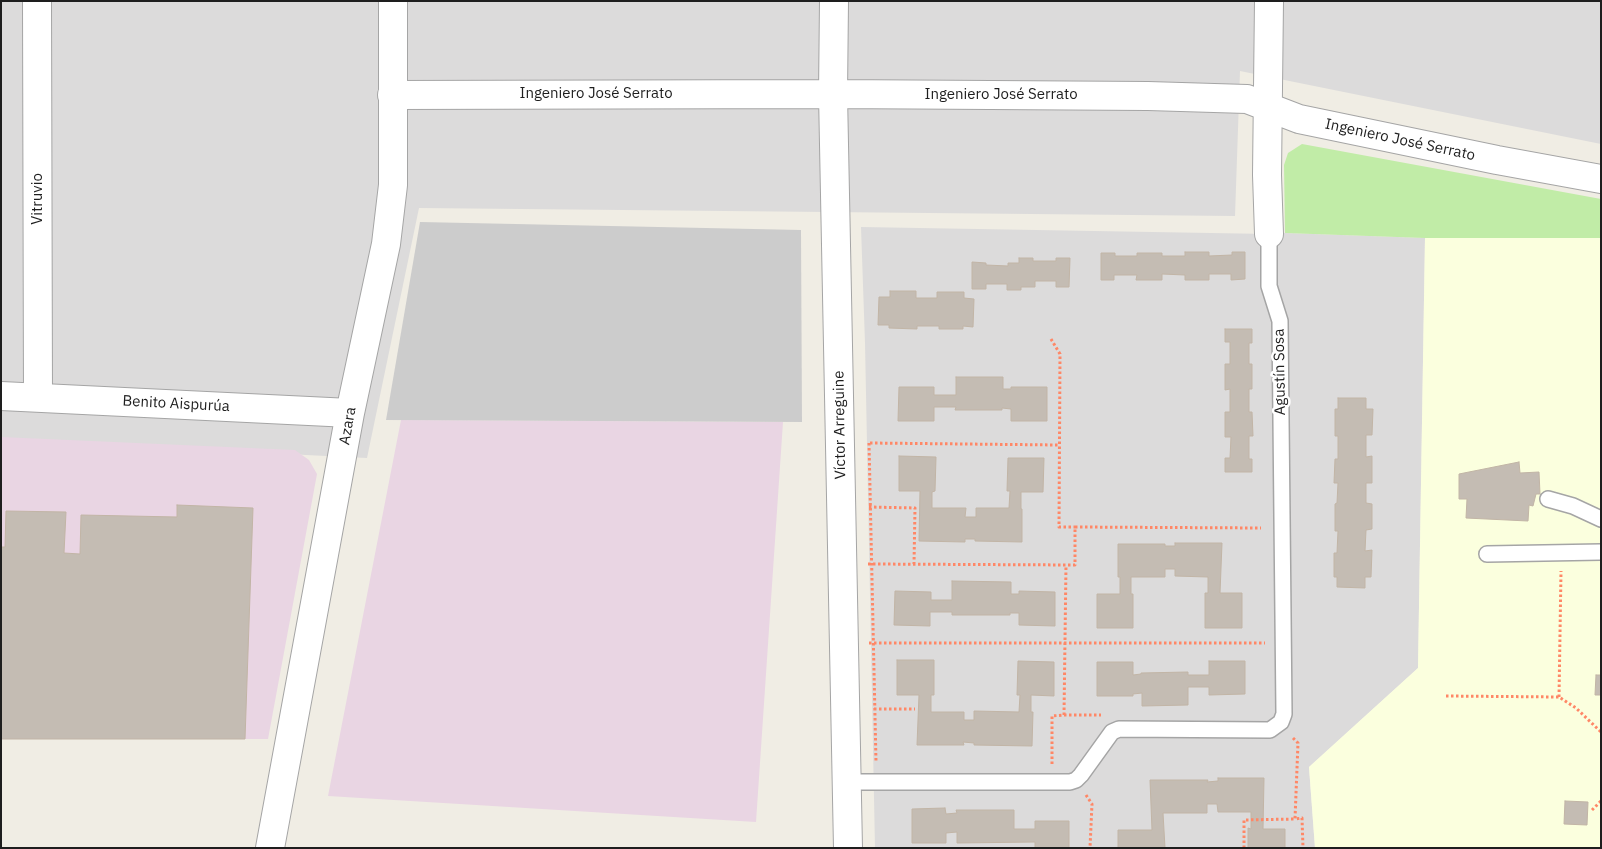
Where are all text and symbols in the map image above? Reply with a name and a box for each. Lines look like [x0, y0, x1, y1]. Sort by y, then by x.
street label: Ingeniero José Serrato [519, 85, 673, 103]
street label: Ingeniero José Serrato [924, 86, 1078, 104]
street label: Ingeniero José Serrato [1323, 115, 1477, 165]
street label: Vitruvio [29, 173, 47, 225]
street label: Agustín Sosa [1270, 328, 1290, 416]
street label: Víctor Arreguine [830, 370, 850, 480]
street label: Benito Aispurúa [122, 392, 230, 416]
street label: Azara [336, 406, 360, 446]

